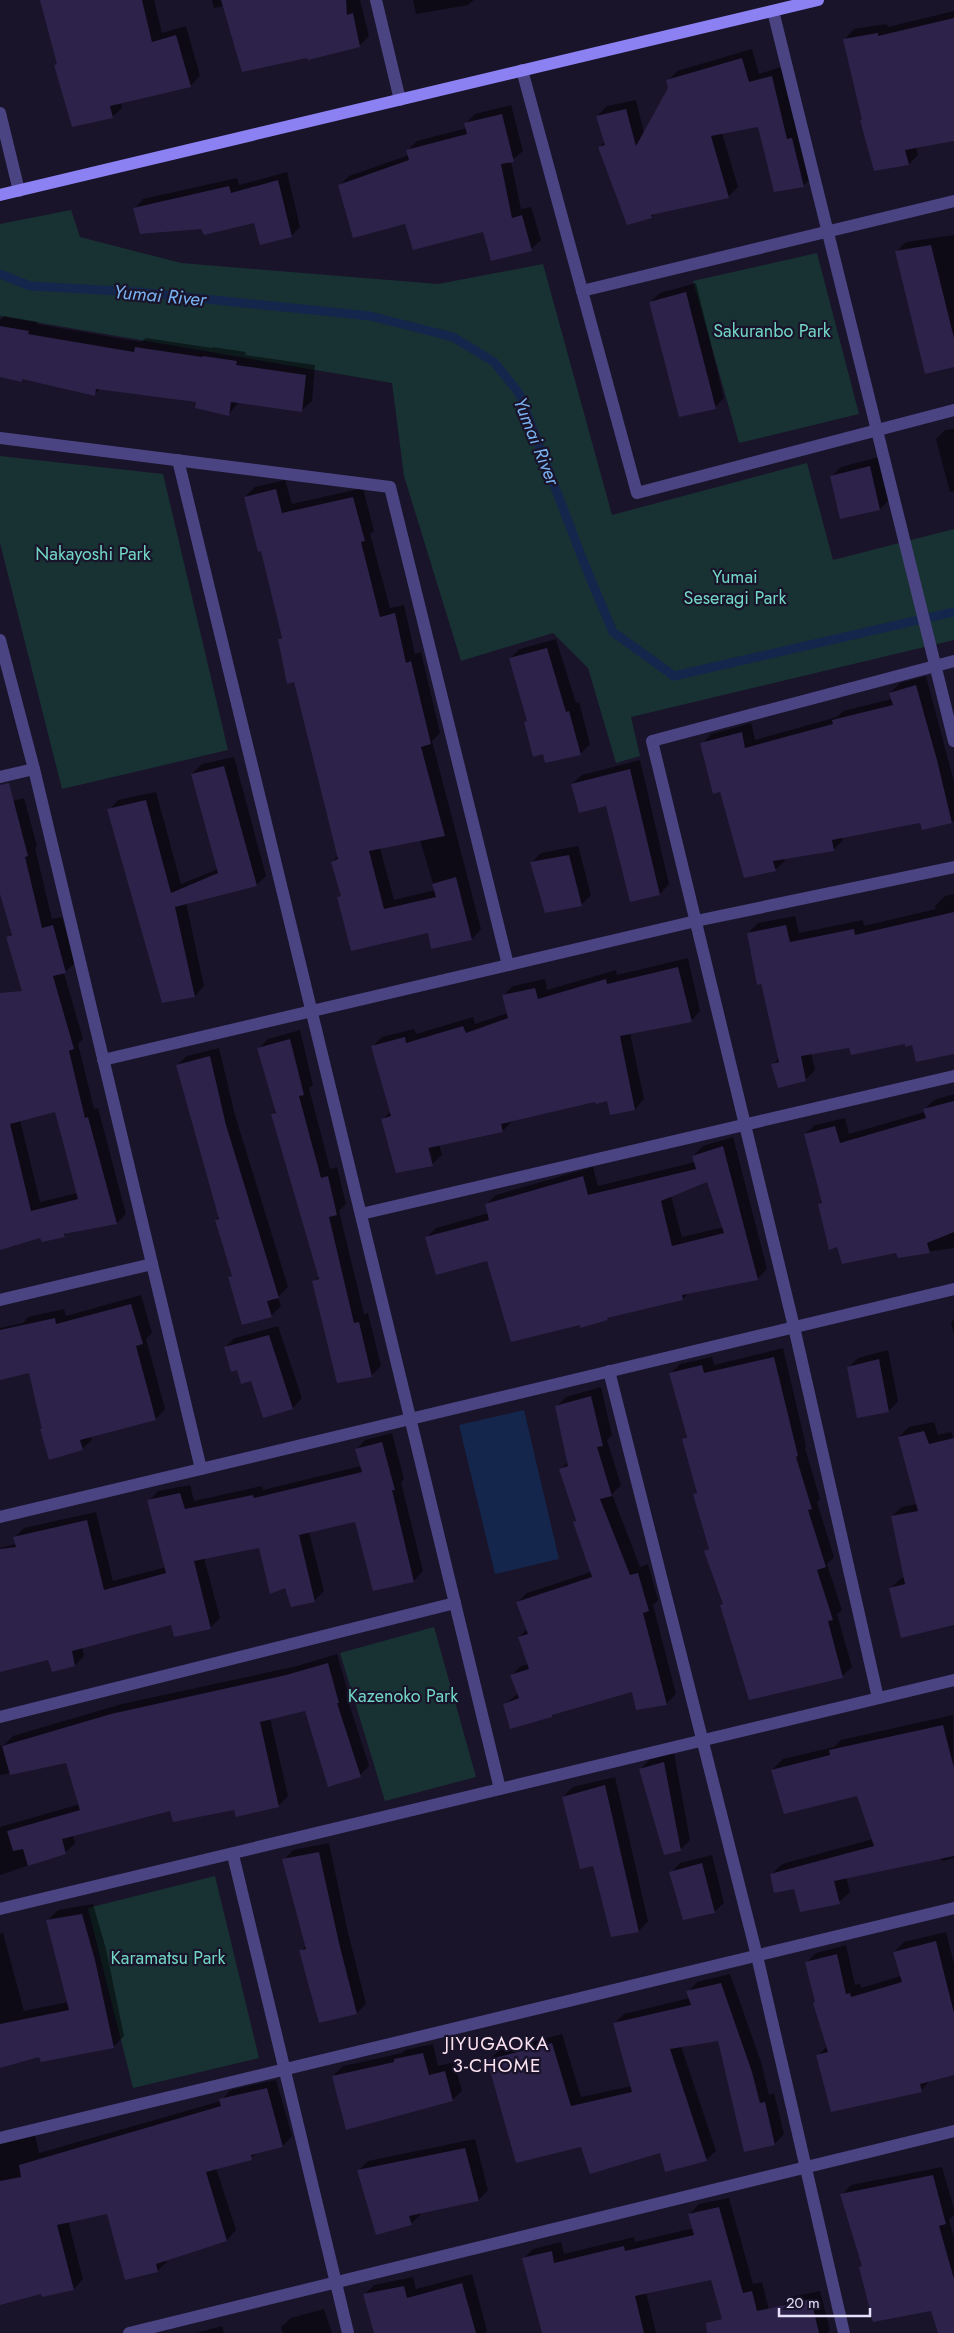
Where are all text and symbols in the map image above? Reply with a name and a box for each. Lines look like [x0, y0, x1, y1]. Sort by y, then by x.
water label: Yumai River [113, 278, 209, 313]
park label: Sakuranbo Park [713, 318, 831, 344]
water label: Yumai River [507, 393, 567, 491]
park label: Nakayoshi Park [35, 541, 151, 567]
park label: Yumai Seseragi Park [684, 564, 787, 611]
park label: Kazenoko Park [348, 1683, 458, 1709]
park label: Karamatsu Park [111, 1945, 226, 1971]
district label: JIYUGAOKA 3-CHOME [441, 2030, 550, 2079]
scale bar [779, 2286, 870, 2318]
text: 20 m [786, 2292, 820, 2314]

